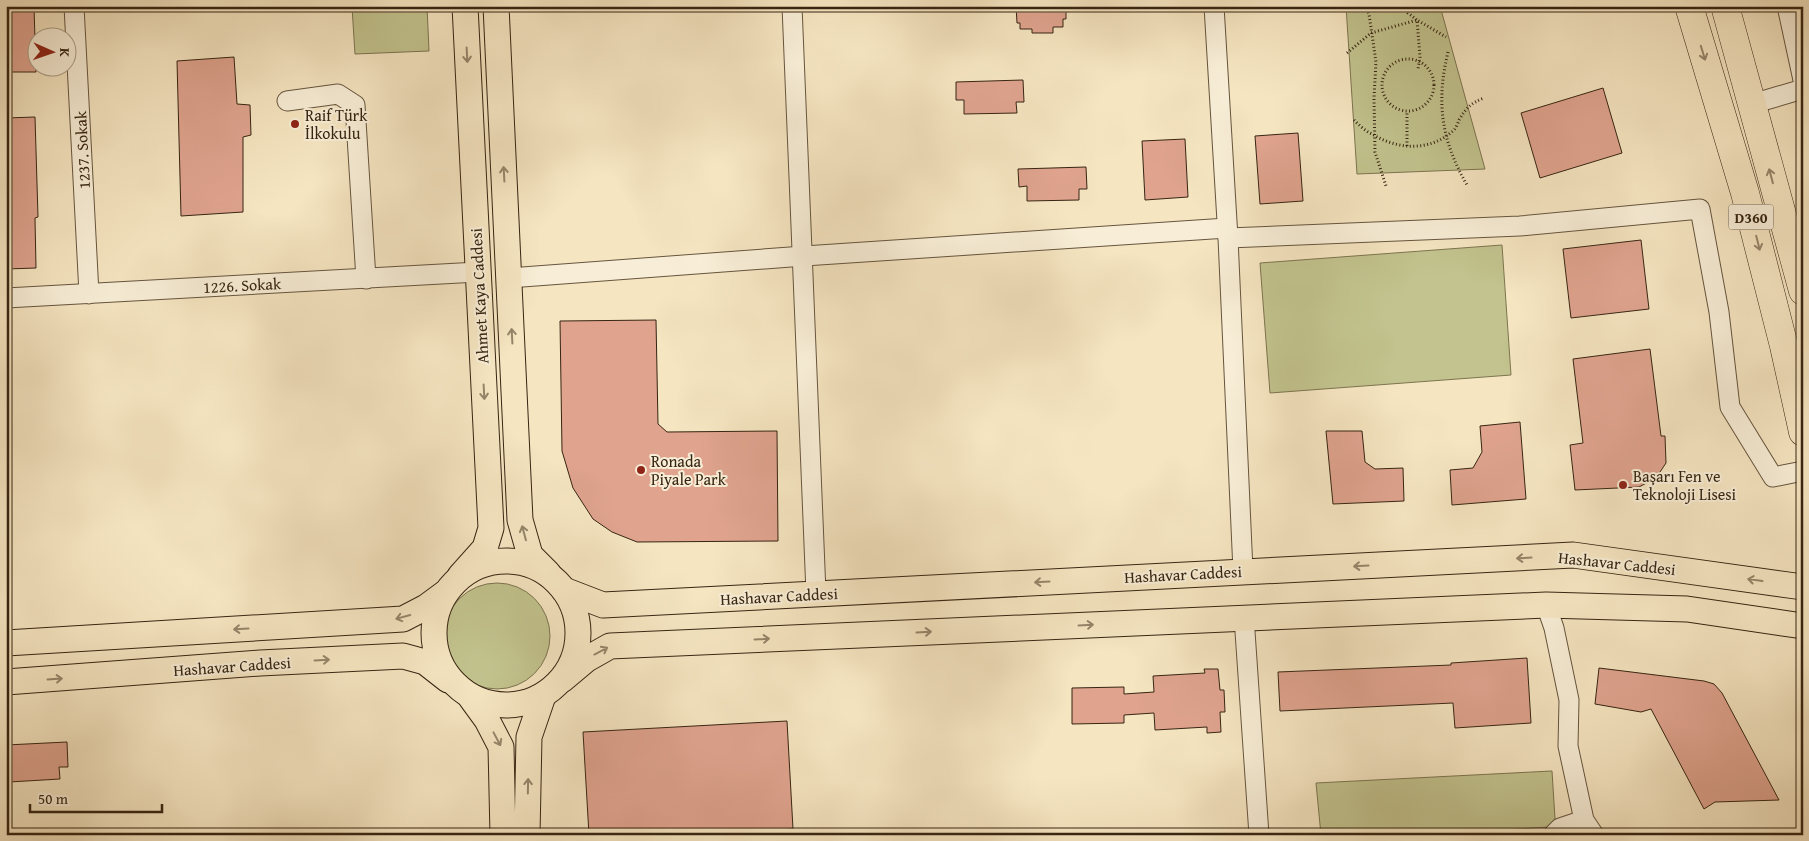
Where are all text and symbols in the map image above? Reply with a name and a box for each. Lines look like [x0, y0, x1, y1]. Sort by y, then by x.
north arrow [28, 28, 78, 78]
one-way arrow [1698, 45, 1708, 61]
one-way arrow [463, 47, 472, 63]
text: K [55, 48, 75, 57]
place label: Raif Türk İlkokulu [305, 103, 368, 145]
street label: 1237. Sokak [68, 110, 96, 190]
marker: Raif Türk İlkokulu [289, 118, 301, 130]
one-way arrow [499, 166, 509, 182]
one-way arrow [1766, 169, 1776, 185]
road number: D360 [1728, 204, 1774, 230]
street label: Ahmet Kaya Caddesi [463, 227, 495, 365]
one-way arrow [1754, 234, 1763, 250]
street label: 1226. Sokak [202, 271, 282, 299]
one-way arrow [507, 328, 516, 344]
one-way arrow [480, 384, 489, 400]
place label: Ronada Piyale Park [651, 449, 727, 491]
marker: Ronada Piyale Park [635, 464, 647, 476]
place label: Başarı Fen ve Teknoloji Lisesi [1633, 464, 1737, 506]
marker: Başarı Fen ve Teknoloji Lisesi [1617, 479, 1629, 491]
one-way arrow [519, 525, 528, 541]
street label: Hashavar Caddesi [1557, 545, 1677, 581]
one-way arrow [1516, 553, 1532, 562]
street label: Hashavar Caddesi [1124, 559, 1243, 589]
one-way arrow [1354, 561, 1370, 570]
one-way arrow [1747, 575, 1763, 585]
one-way arrow [1034, 577, 1050, 586]
street label: Hashavar Caddesi [720, 581, 839, 611]
one-way arrow [395, 613, 411, 622]
one-way arrow [1078, 620, 1094, 629]
one-way arrow [233, 624, 249, 633]
one-way arrow [916, 627, 932, 637]
one-way arrow [753, 635, 769, 644]
one-way arrow [593, 646, 607, 656]
street label: Hashavar Caddesi [172, 650, 292, 682]
one-way arrow [313, 656, 329, 665]
one-way arrow [47, 674, 63, 683]
one-way arrow [493, 731, 502, 746]
one-way arrow [523, 778, 533, 794]
scale bar [30, 781, 162, 813]
text: 50 m [38, 788, 69, 809]

